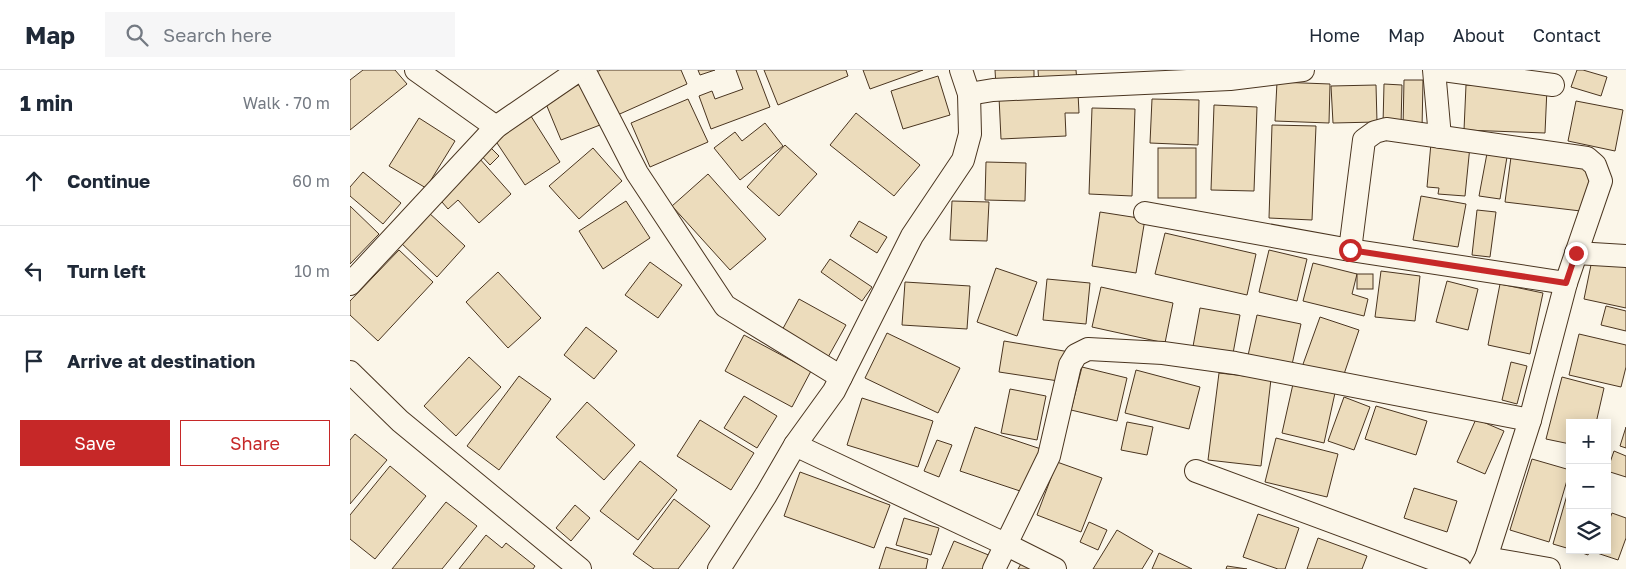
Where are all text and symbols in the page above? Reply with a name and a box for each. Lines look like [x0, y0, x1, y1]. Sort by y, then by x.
search box [105, 12, 455, 57]
text: Map [25, 20, 75, 49]
icon: search [123, 21, 151, 49]
text: Search here [163, 23, 272, 46]
text: Home [1309, 24, 1360, 46]
text: Map [1388, 24, 1425, 46]
text: About [1453, 24, 1505, 46]
text: Contact [1533, 24, 1601, 46]
text: 1 min [20, 90, 73, 116]
text: Walk · 70 m [243, 93, 330, 113]
icon: ahead [20, 167, 48, 195]
text: Continue [67, 169, 150, 192]
text: 60 m [292, 171, 330, 191]
route start [1339, 239, 1362, 262]
route end [1565, 242, 1588, 265]
icon: left [20, 257, 48, 285]
text: Turn left [67, 259, 146, 282]
text: 10 m [294, 261, 330, 281]
icon: arrive [20, 347, 48, 375]
text: Arrive at destination [67, 349, 255, 372]
map controls [1566, 419, 1611, 554]
button: + [1566, 419, 1611, 464]
button: Save [20, 420, 170, 466]
button: Share [180, 420, 330, 466]
button: − [1566, 464, 1611, 509]
button: layers [1566, 509, 1611, 554]

